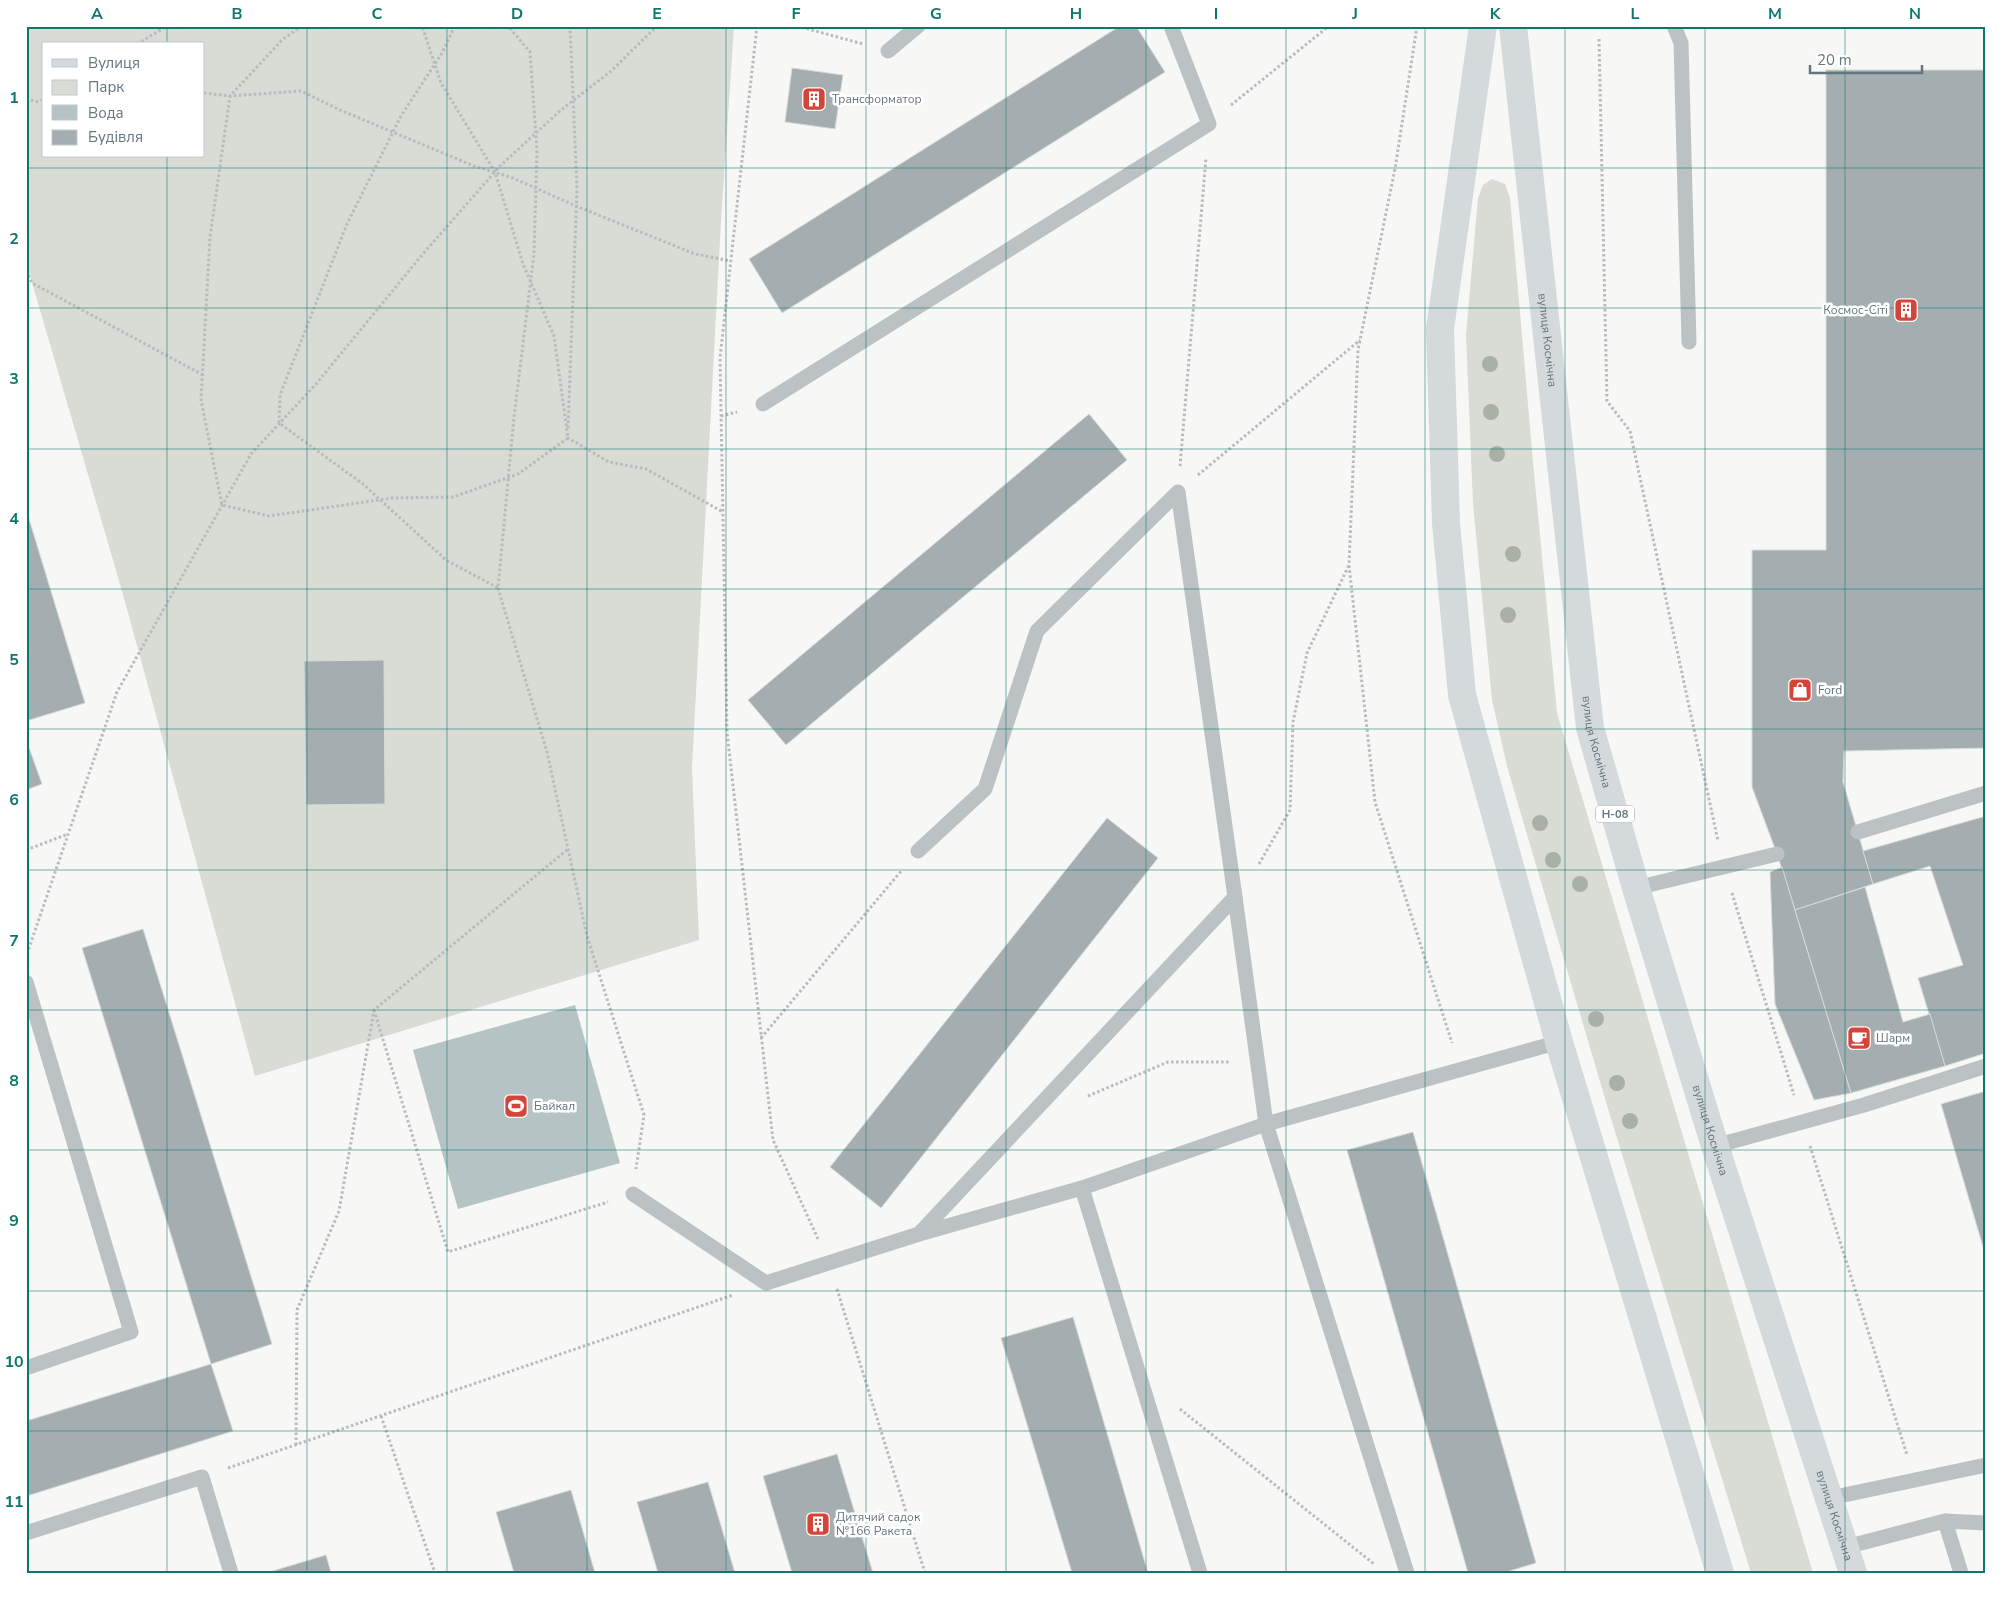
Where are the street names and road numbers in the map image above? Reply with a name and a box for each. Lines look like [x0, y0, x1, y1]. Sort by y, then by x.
street label: вулиця Космічна [1534, 292, 1561, 388]
street label: вулиця Космічна [1579, 695, 1615, 790]
road number: Н-08 [1596, 806, 1634, 822]
street label: вулиця Космічна [1689, 1083, 1732, 1178]
street label: вулиця Космічна [1812, 1468, 1857, 1563]

